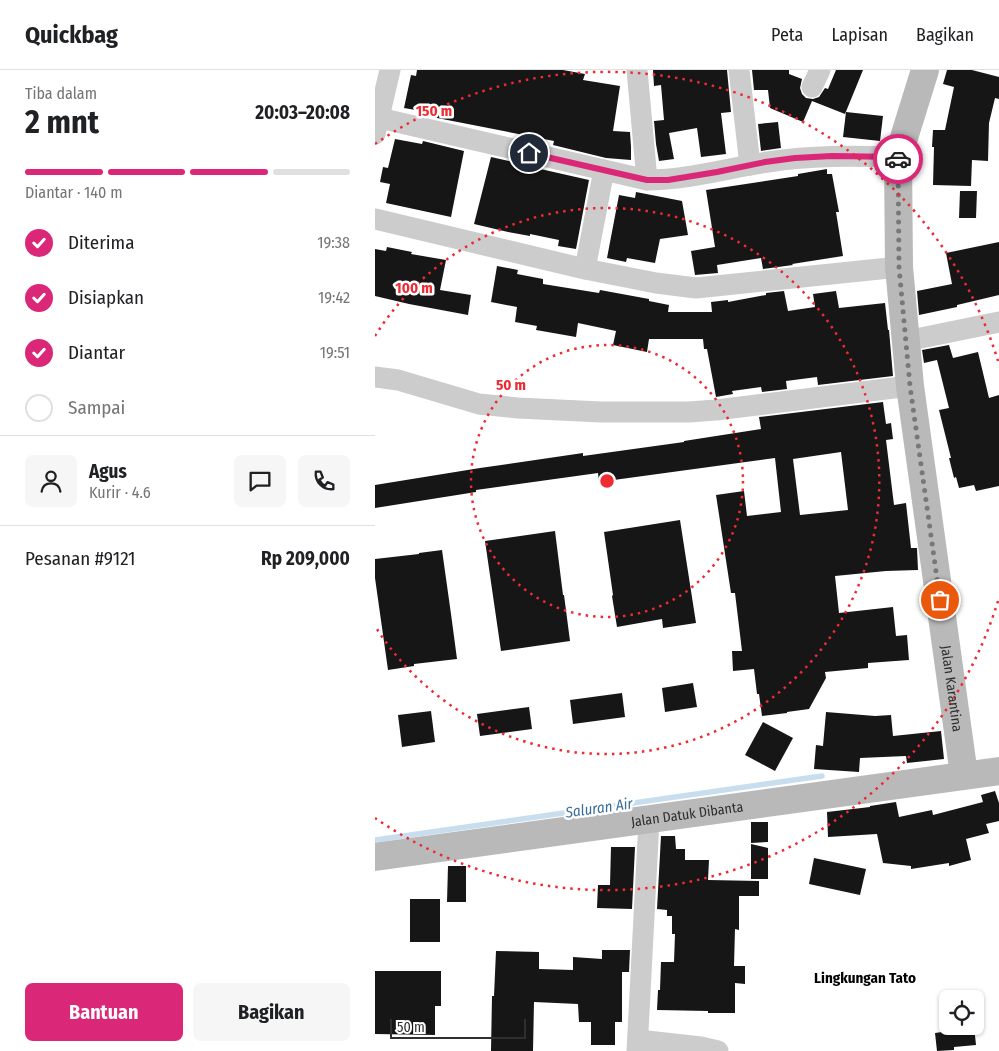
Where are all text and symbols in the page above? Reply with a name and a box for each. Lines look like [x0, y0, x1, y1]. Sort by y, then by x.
text: Quickbag [25, 21, 118, 49]
text: Peta [771, 24, 803, 46]
text: Lapisan [831, 24, 888, 46]
text: Bagikan [916, 24, 974, 46]
text: Tiba dalam [25, 84, 97, 103]
text: 20:03–20:08 [255, 101, 350, 124]
text: 150 m [416, 102, 452, 120]
text: 2 mnt [25, 103, 99, 141]
pin [508, 132, 550, 174]
courier [873, 134, 923, 184]
icon: home [515, 139, 543, 167]
icon: car [884, 145, 912, 173]
text: Diantar · 140 m [25, 183, 122, 202]
icon: check [25, 229, 53, 257]
text: Diterima [68, 231, 134, 254]
text: 19:38 [317, 233, 350, 252]
text: 100 m [395, 279, 433, 297]
icon: check [25, 284, 53, 312]
text: Disiapkan [68, 286, 144, 309]
text: 19:42 [318, 288, 350, 307]
icon: check [25, 339, 53, 367]
text: Diantar [68, 341, 125, 364]
text: 19:51 [320, 343, 350, 362]
text: 50 m [496, 376, 526, 394]
text: Sampai [68, 396, 125, 419]
button: person [25, 455, 77, 507]
button: chat [234, 455, 286, 507]
button: phone [298, 455, 350, 507]
text: Agus [89, 460, 127, 483]
centre of rings [598, 472, 616, 490]
text: Kurir · 4.6 [89, 483, 151, 502]
text: Pesanan #9121 [25, 547, 136, 570]
text: Rp 209,000 [261, 547, 350, 570]
pin [919, 579, 961, 621]
icon: bag [926, 586, 954, 614]
street label: Jalan Karantina [937, 644, 966, 733]
water label: Saluran Air [563, 794, 634, 822]
street label: Jalan Datuk Dibanta [630, 798, 744, 831]
district label: Lingkungan Tato [814, 969, 916, 987]
button: Bantuan [25, 983, 183, 1041]
button: Bagikan [193, 983, 350, 1041]
map controls [939, 990, 984, 1035]
button: locate [939, 990, 984, 1035]
scale bar [390, 1016, 526, 1039]
text: 50 m [397, 1019, 425, 1036]

